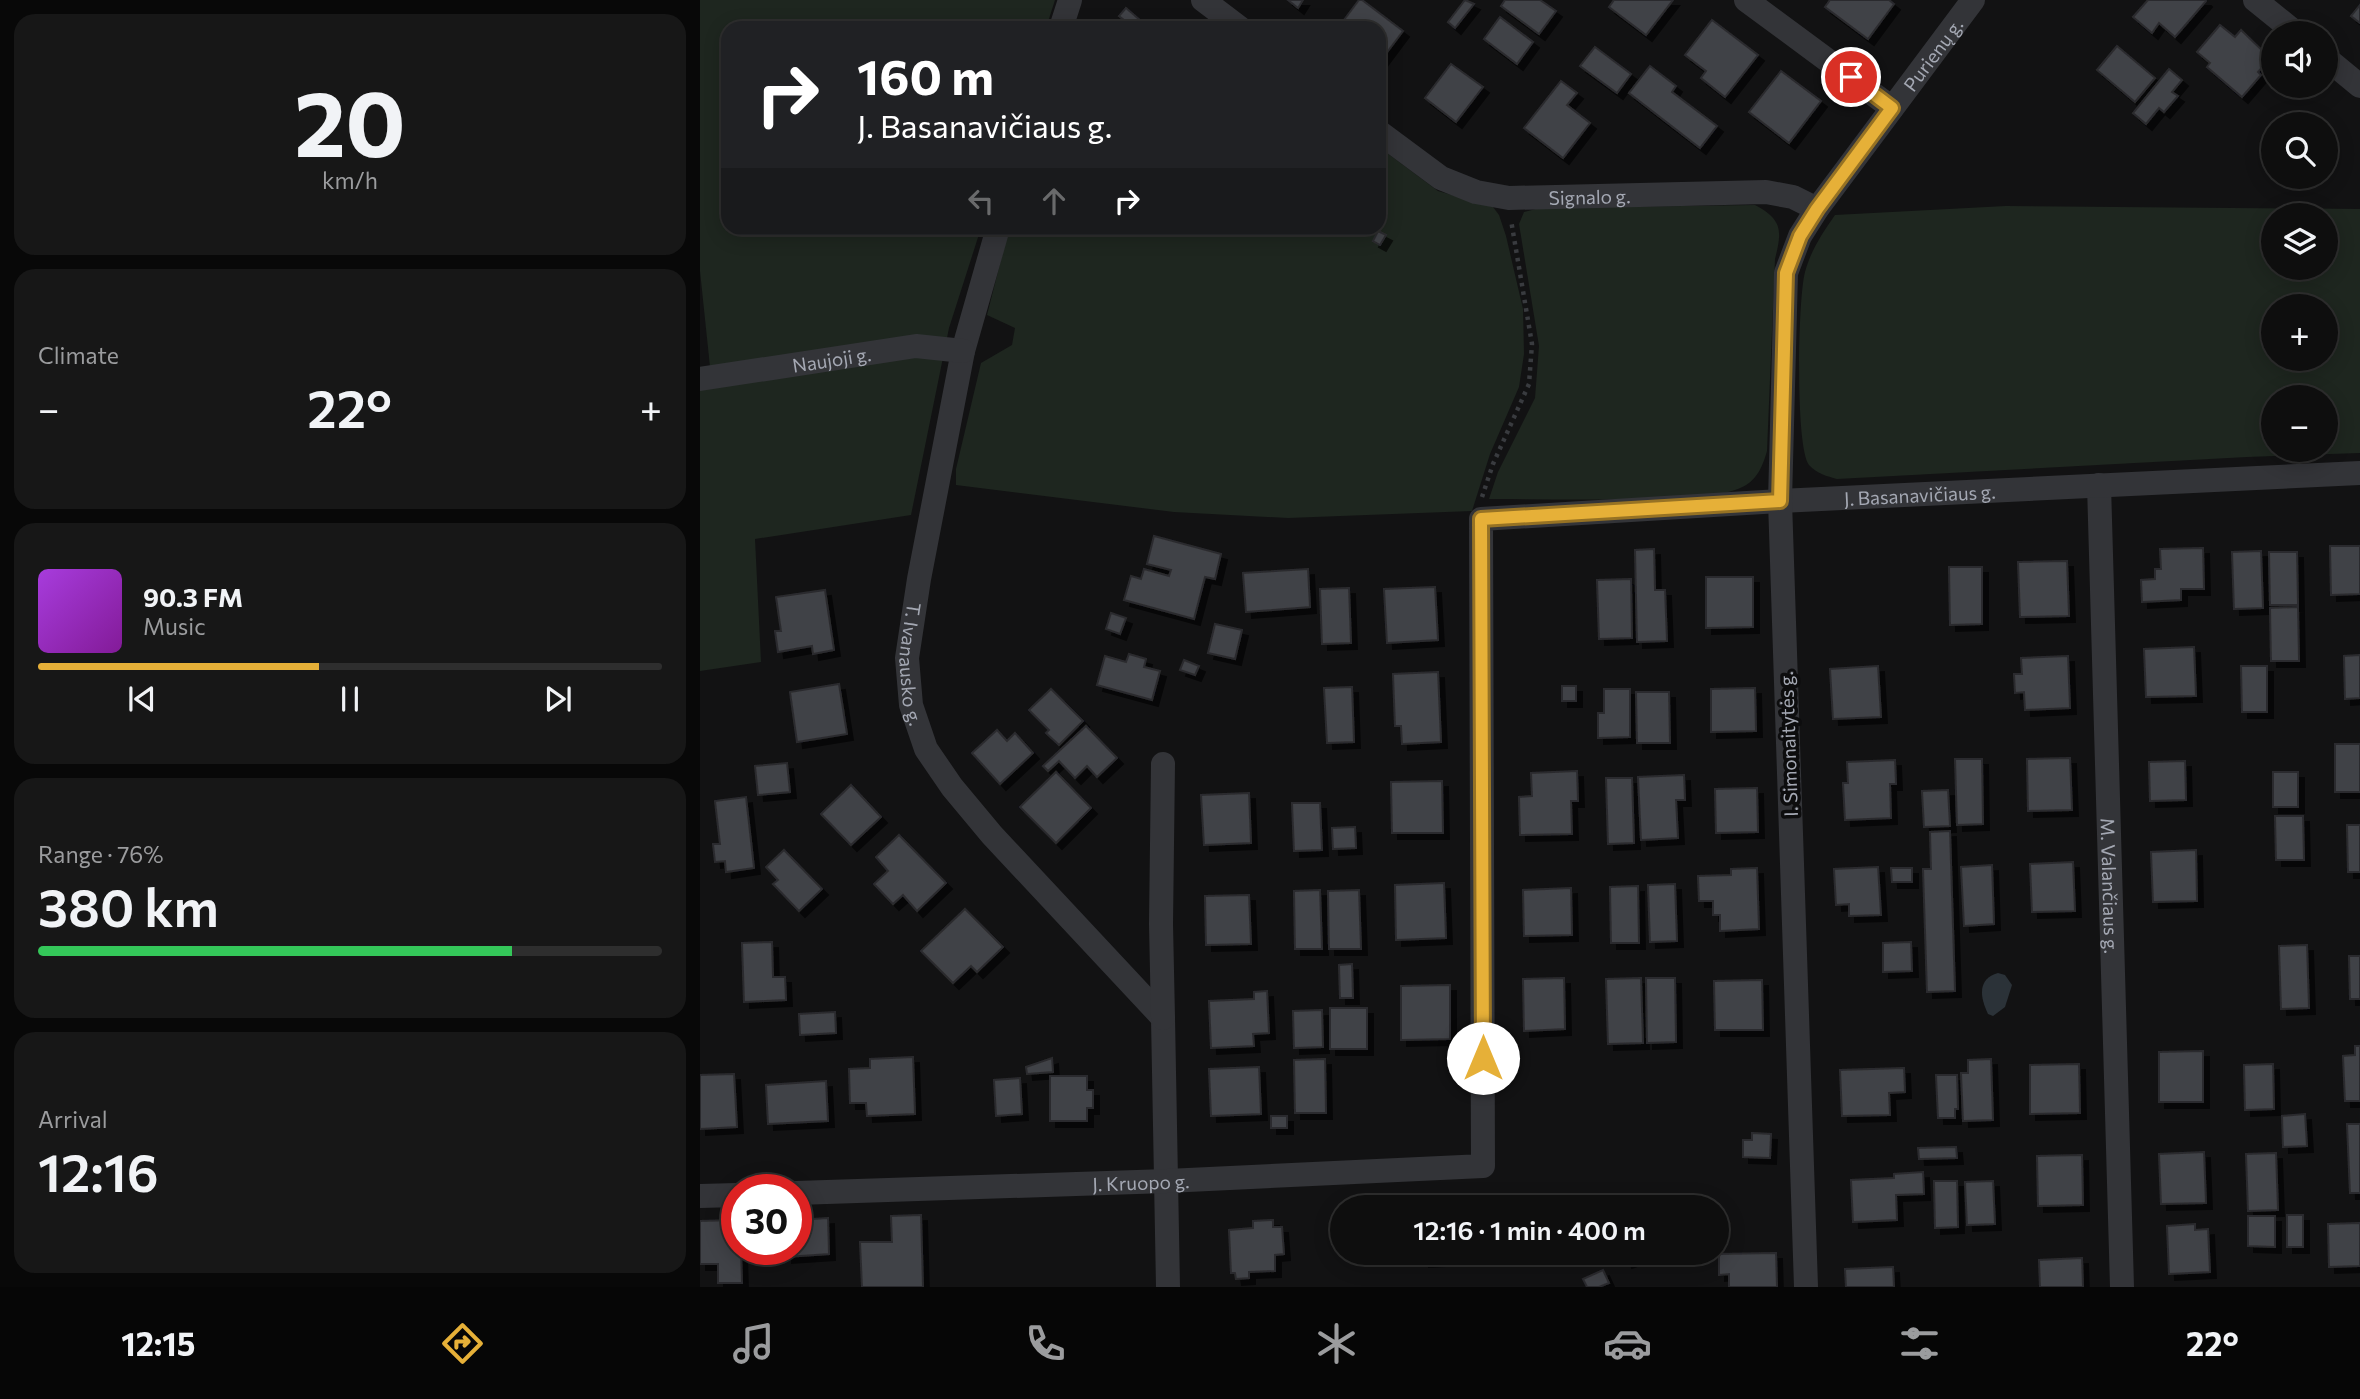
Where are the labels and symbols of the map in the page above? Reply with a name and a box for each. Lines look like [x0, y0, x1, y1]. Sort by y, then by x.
street label: Purienų g. [1898, 13, 1967, 95]
pin [1821, 47, 1881, 107]
street label: Signalo g. [1548, 184, 1631, 209]
street label: Naujoji g. [791, 342, 872, 376]
street label: J. Basanavičiaus g. [1843, 479, 1996, 509]
street label: T. Ivanausko g. [895, 601, 929, 728]
street label: I. Simonaitytės g. [1774, 671, 1802, 817]
street label: M. Valančiaus g. [2097, 818, 2124, 954]
position arrow [1446, 1021, 1520, 1095]
street label: J. Kruopo g. [1092, 1168, 1190, 1195]
speed limit sign: 30 [721, 1174, 812, 1265]

